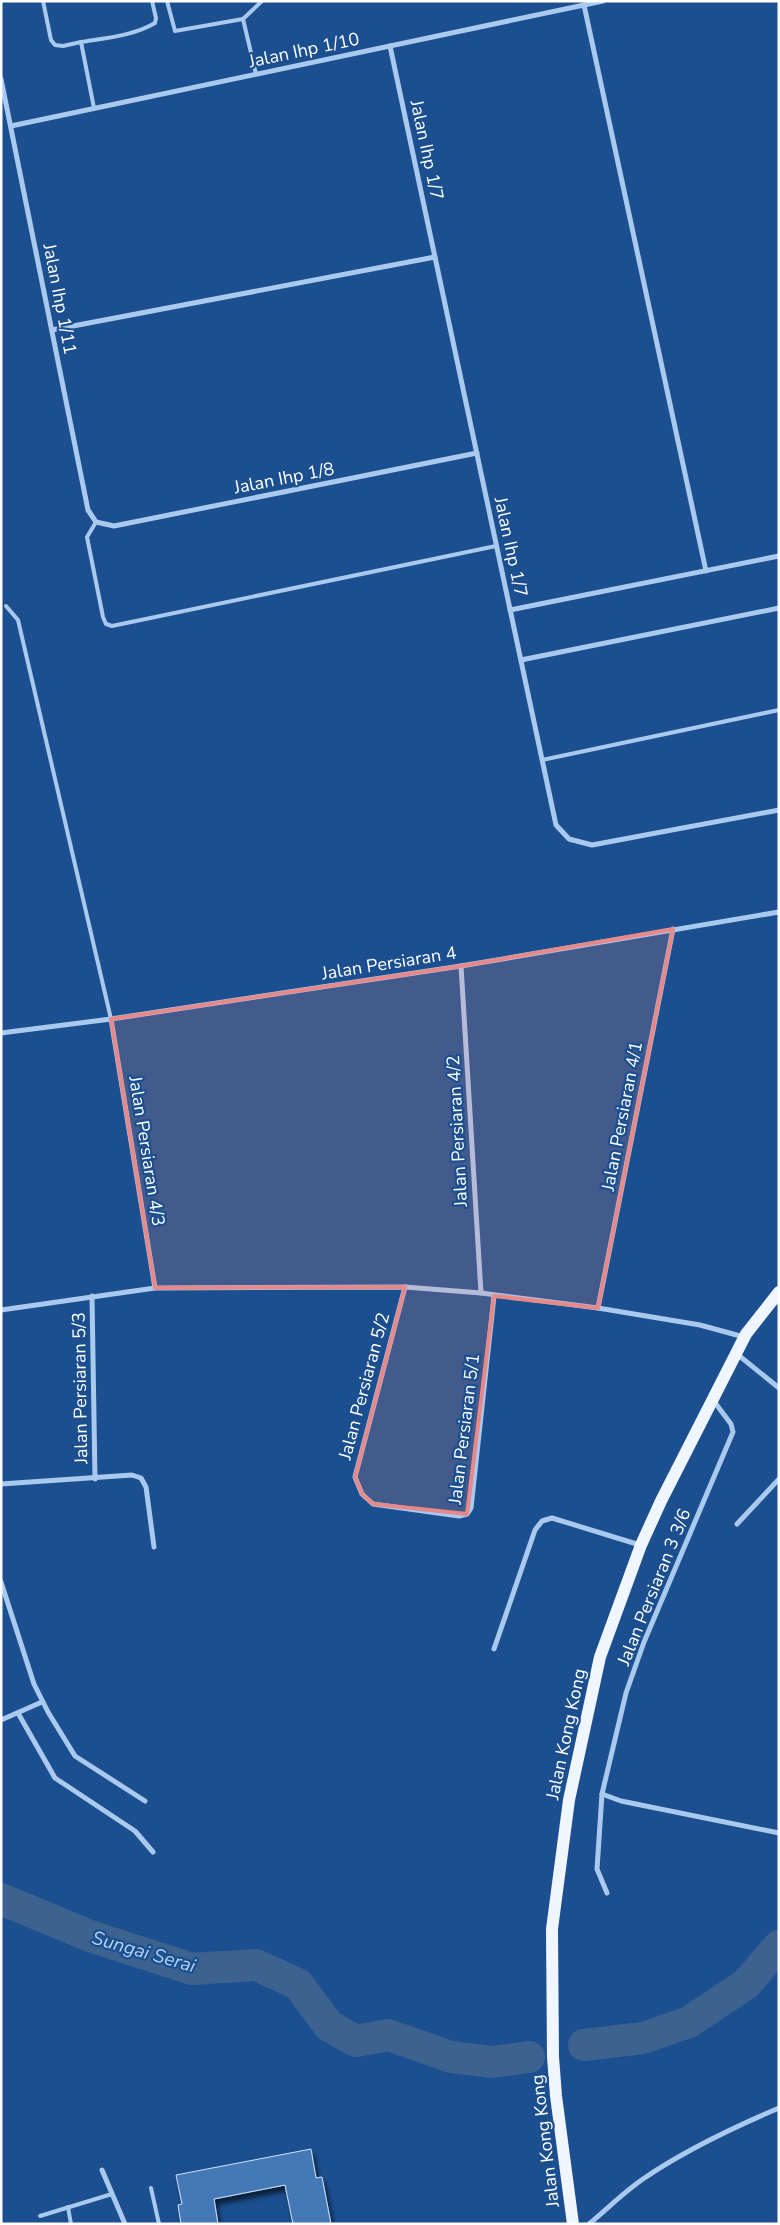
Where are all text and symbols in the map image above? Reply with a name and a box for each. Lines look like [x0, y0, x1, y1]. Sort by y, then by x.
street label: Jalan Ihp 1/10 [245, 27, 362, 74]
street label: Jalan Ihp 1/7 [404, 97, 449, 202]
street label: Jalan Ihp 1/11 [37, 240, 83, 357]
street label: Jalan Ihp 1/8 [231, 457, 336, 500]
street label: Jalan Ihp 1/7 [488, 494, 533, 599]
street label: Jalan Persiaran 4 [319, 940, 458, 986]
street label: Jalan Persiaran 4/1 [596, 1039, 648, 1194]
street label: Jalan Persiaran 4/2 [441, 1055, 473, 1208]
street label: Jalan Persiaran 4/3 [123, 1073, 171, 1228]
street label: Jalan Persiaran 5/2 [333, 1310, 395, 1463]
street label: Jalan Persiaran 5/3 [67, 1312, 93, 1465]
street label: Jalan Persiaran 5/1 [443, 1352, 485, 1507]
street label: Jalan Persiaran 3 3/6 [611, 1505, 696, 1670]
street label: Jalan Kong Kong [540, 1666, 592, 1803]
water label: Sungai Serai [89, 1925, 199, 1979]
street label: Jalan Kong Kong [525, 2073, 565, 2210]

